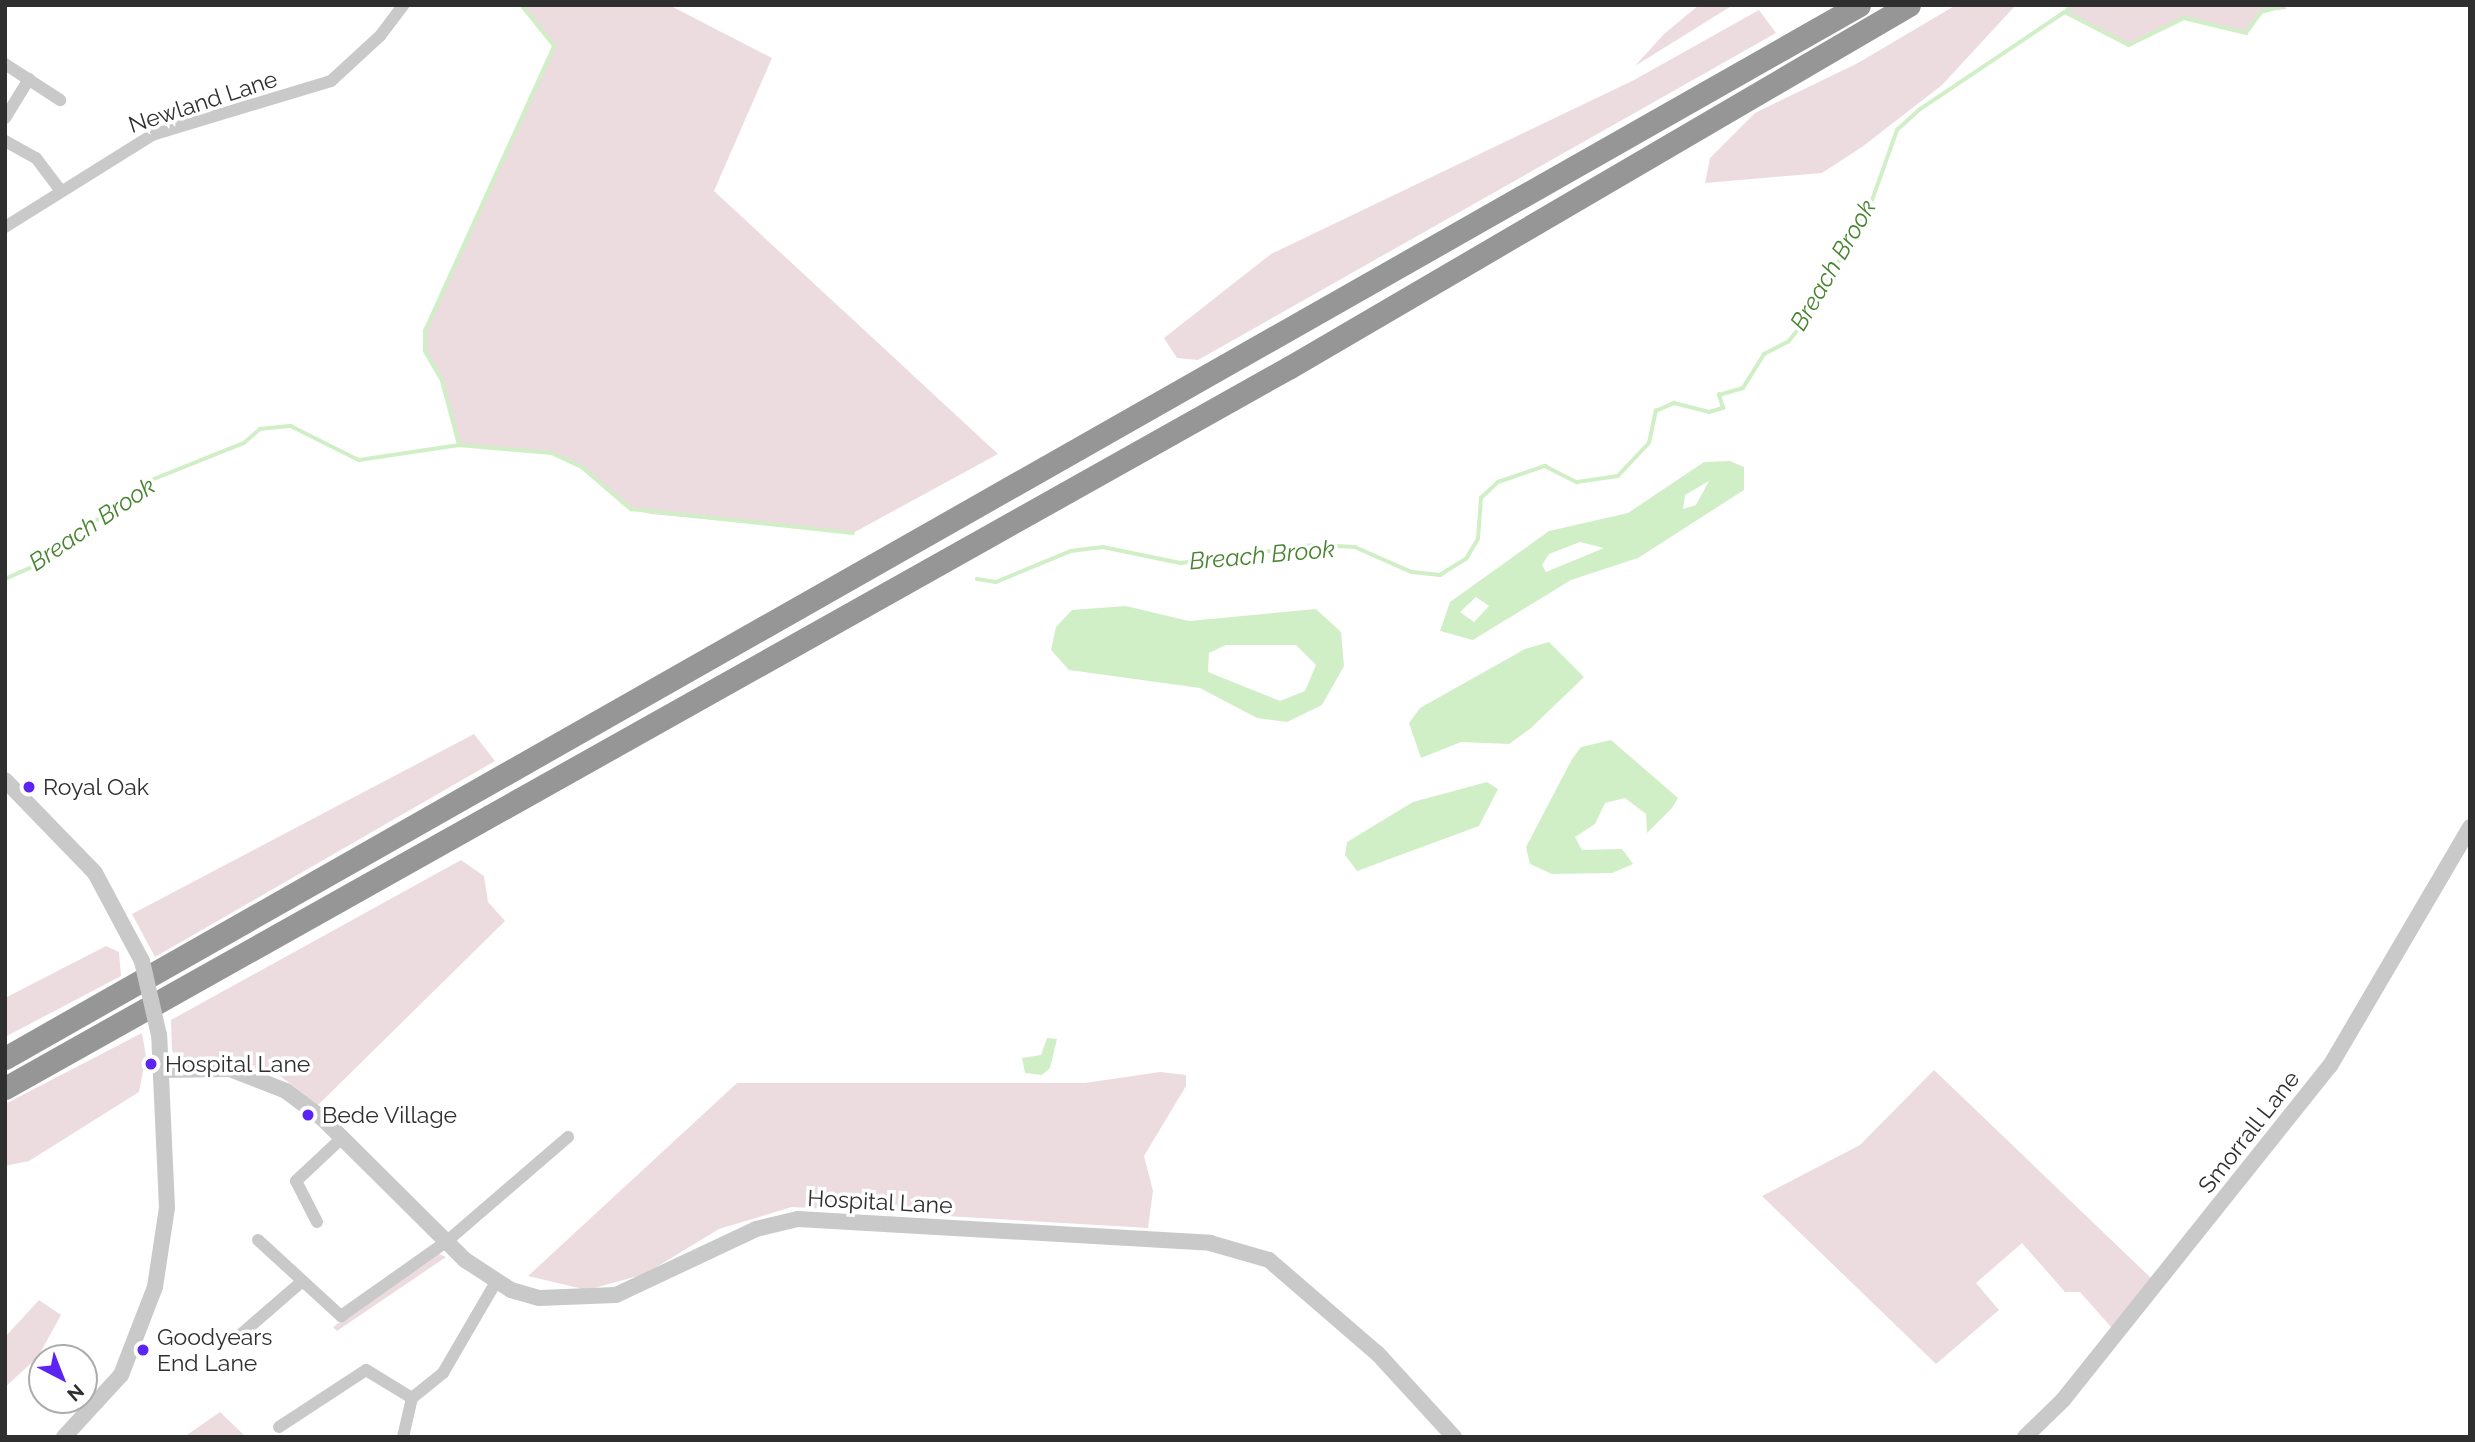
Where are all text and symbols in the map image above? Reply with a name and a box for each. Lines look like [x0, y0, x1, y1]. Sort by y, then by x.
street label: Newland Lane [125, 65, 281, 139]
water label: Breach Brook [1784, 195, 1882, 335]
water label: Breach Brook [23, 471, 161, 577]
water label: Breach Brook [1188, 534, 1336, 576]
place label: Royal Oak [43, 773, 150, 801]
marker: Royal Oak [21, 779, 37, 795]
place label: Hospital Lane [165, 1050, 311, 1078]
marker: Hospital Lane [143, 1056, 159, 1072]
street label: Smorrall Lane [2192, 1065, 2306, 1199]
place label: Bede Village [322, 1101, 458, 1129]
marker: Bede Village [300, 1107, 316, 1123]
street label: Hospital Lane [806, 1184, 954, 1220]
place label: Goodyears End Lane [157, 1323, 272, 1377]
marker: Goodyears End Lane [135, 1342, 151, 1358]
north arrow [28, 1344, 98, 1414]
text: N [63, 1380, 88, 1406]

